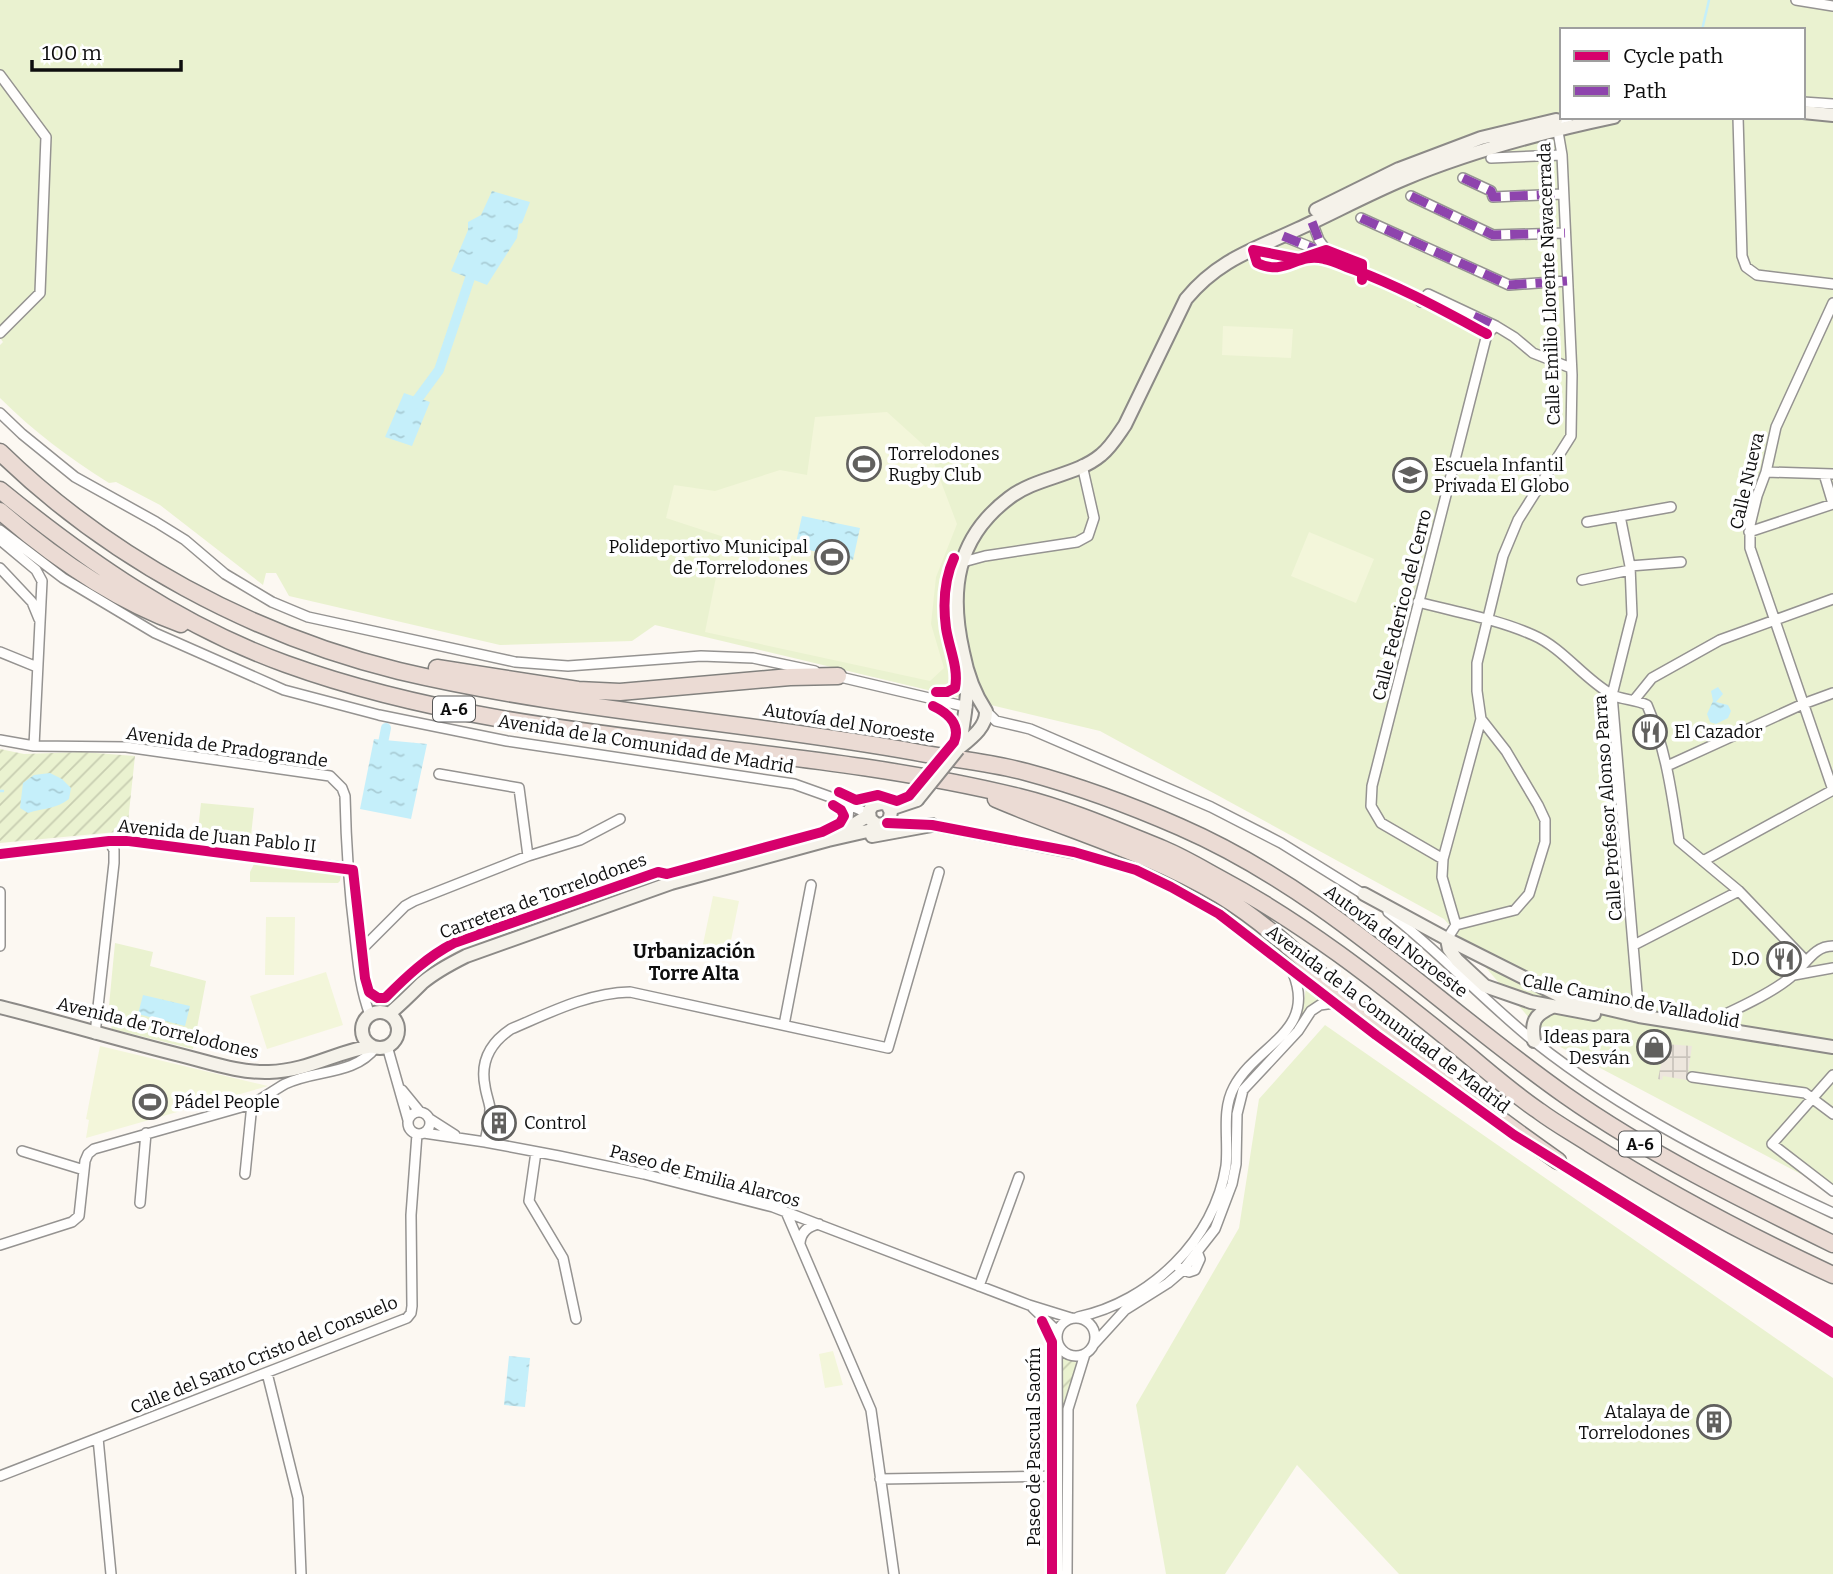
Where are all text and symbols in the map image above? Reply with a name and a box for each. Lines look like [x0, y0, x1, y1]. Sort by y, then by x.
scale bar [32, 28, 180, 72]
legend [1560, 28, 1805, 119]
text: 100 m [42, 40, 102, 66]
text: Cycle path [1623, 43, 1723, 69]
text: Path [1623, 78, 1667, 104]
street label: Calle Emilio Llorente Navacerrada [1533, 142, 1565, 426]
street label: Calle Nueva [1725, 430, 1769, 532]
place label: Torrelodones Rugby Club [888, 443, 999, 486]
sports icon: Torrelodones Rugby Club [845, 445, 883, 483]
place label: Escuela Infantil Privada El Globo [1434, 454, 1569, 497]
school or university icon: Escuela Infantil Privada El Globo [1391, 456, 1429, 494]
street label: Calle Federico del Cerro [1368, 507, 1436, 703]
place label: Polideportivo Municipal de Torrelodones [608, 536, 808, 579]
sports icon: Polideportivo Municipal de Torrelodones [813, 538, 851, 576]
street label: Calle Profesor Alonso Parra [1589, 694, 1627, 922]
road number: A-6 [433, 696, 475, 722]
street label: Autovía del Noroeste [762, 699, 936, 747]
street label: Avenida de la Comunidad de Madrid [496, 710, 796, 778]
restaurant icon: El Cazador [1631, 713, 1669, 751]
place label: El Cazador [1674, 721, 1763, 743]
street label: Avenida de Pradogrande [125, 722, 329, 772]
street label: Avenida de Juan Pablo II [117, 815, 317, 857]
street label: Carretera de Torrelodones [436, 848, 650, 944]
street label: Autovía del Noroeste [1320, 880, 1472, 1002]
street label: Avenida de la Comunidad de Madrid [1262, 920, 1514, 1118]
district label: Urbanización Torre Alta [633, 940, 756, 985]
restaurant icon: D.O [1765, 940, 1803, 978]
place label: D.O [1731, 948, 1760, 970]
street label: Calle Camino de Valladolid [1520, 969, 1742, 1033]
street label: Avenida de Torrelodones [55, 992, 261, 1064]
place label: Ideas para Desván [1544, 1026, 1631, 1069]
shop icon: Ideas para Desván [1635, 1028, 1673, 1066]
sports icon: Pádel People [131, 1083, 169, 1121]
place label: Pádel People [174, 1091, 280, 1113]
building icon: Control [480, 1104, 518, 1142]
place label: Control [524, 1112, 586, 1134]
road number: A-6 [1619, 1132, 1661, 1156]
street label: Paseo de Emilia Alarcos [607, 1140, 803, 1212]
street label: Calle del Santo Cristo del Consuelo [127, 1291, 401, 1419]
street label: Paseo de Pascual Saorín [1023, 1347, 1045, 1547]
place label: Atalaya de Torrelodones [1579, 1401, 1690, 1444]
building icon: Atalaya de Torrelodones [1695, 1403, 1733, 1441]

